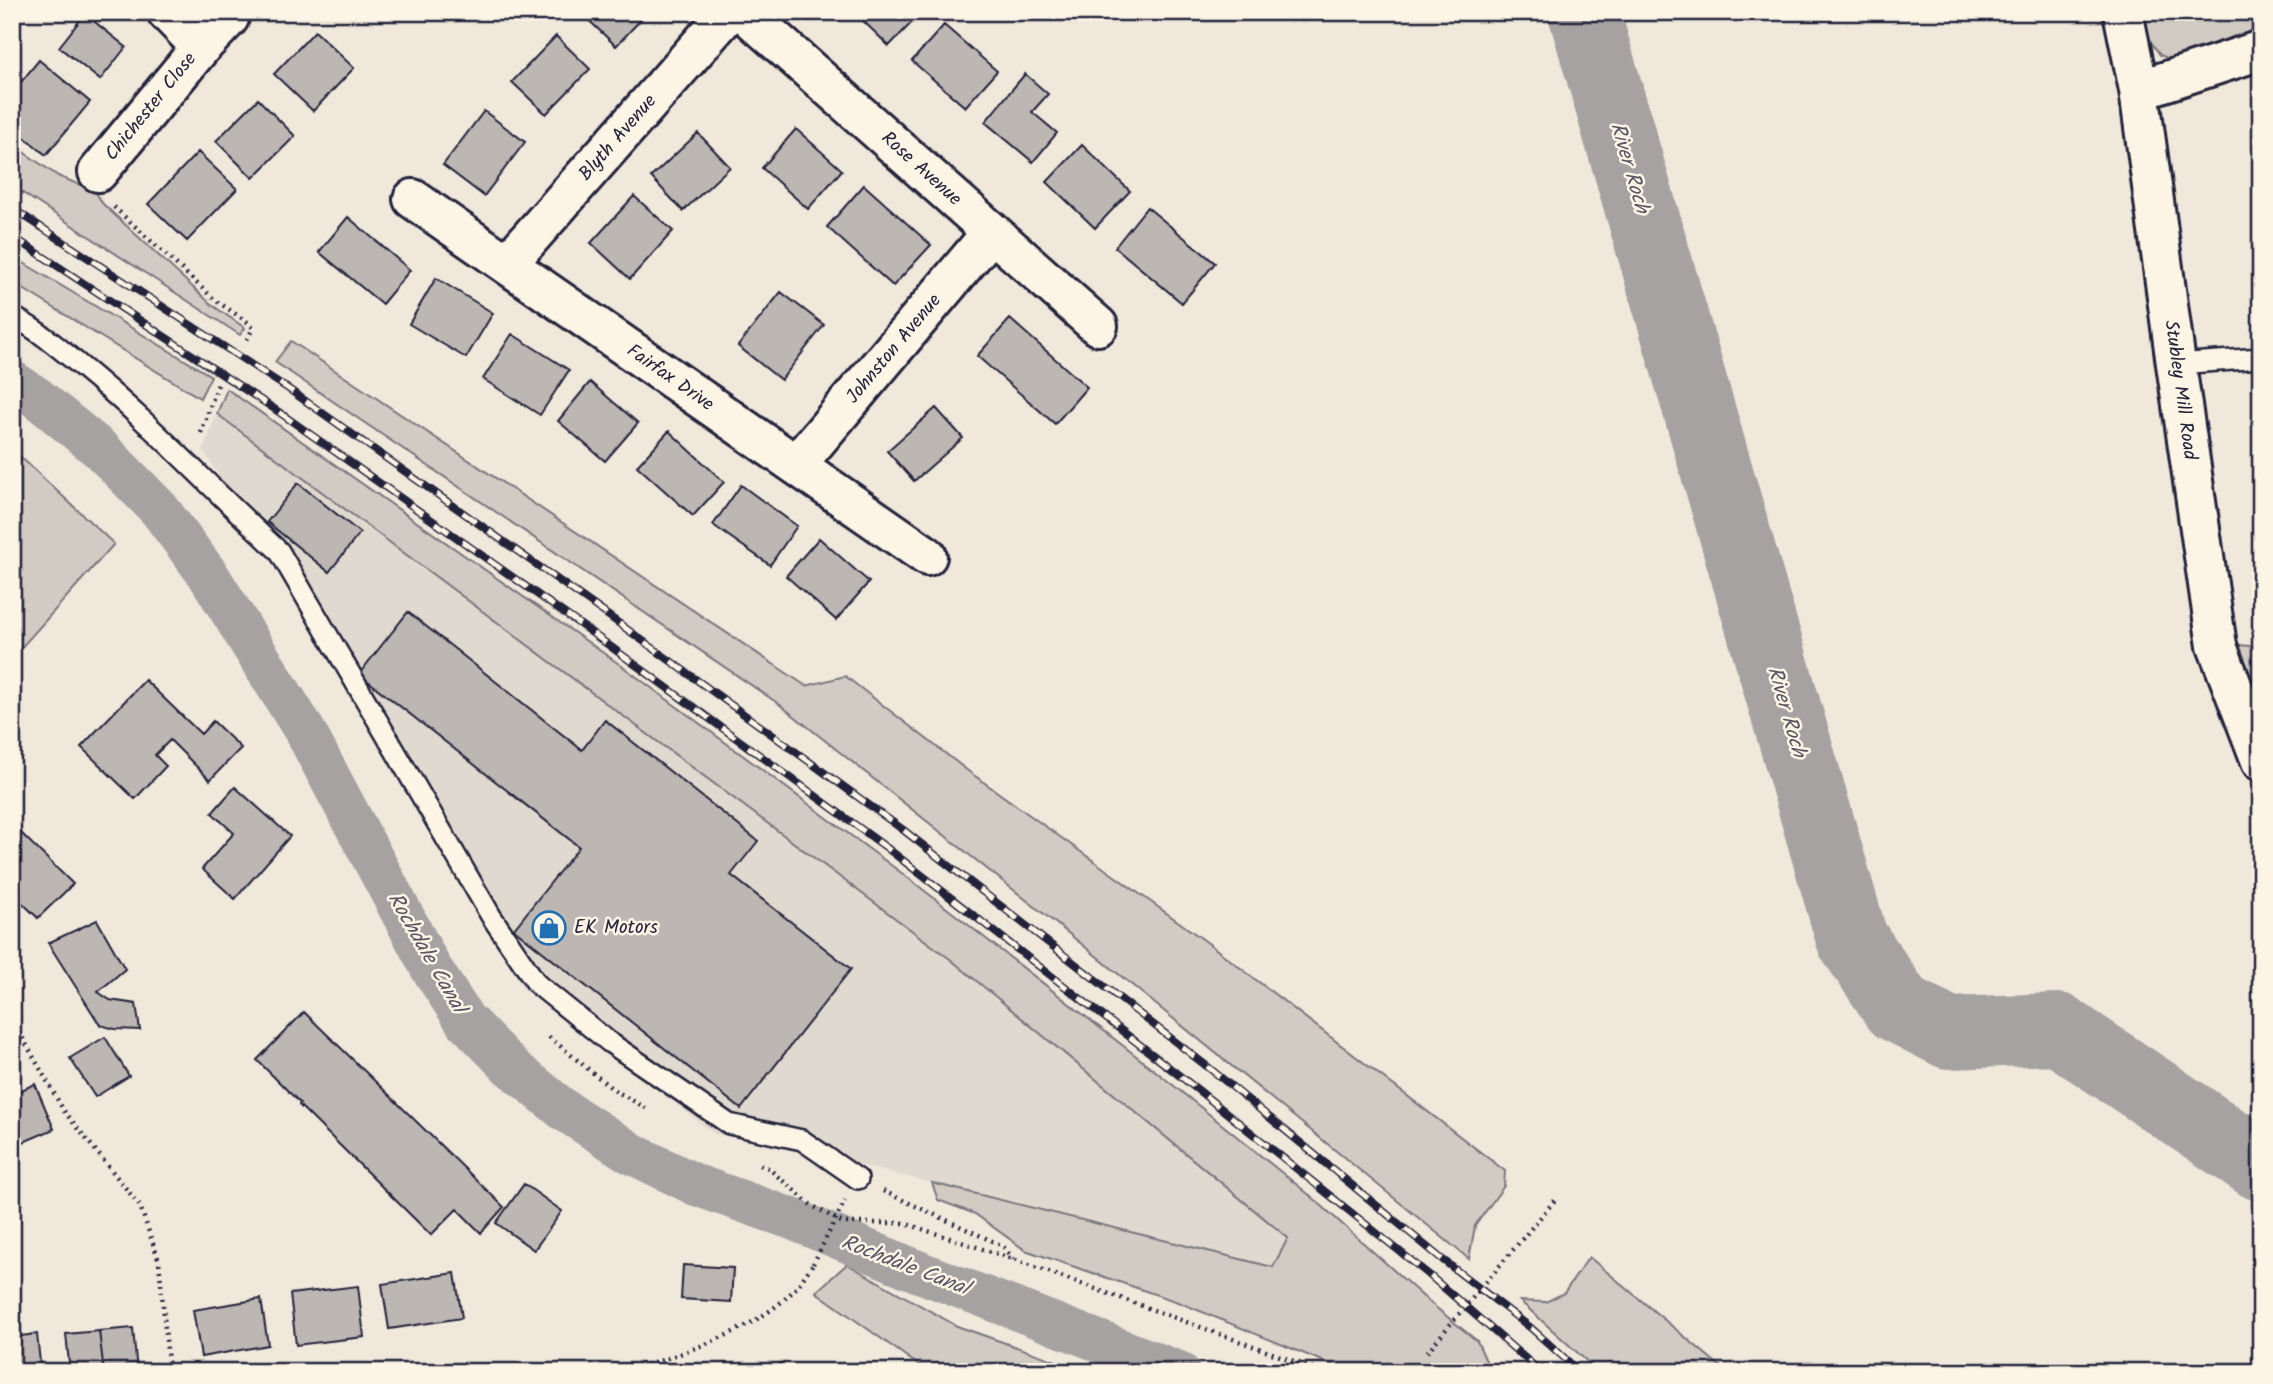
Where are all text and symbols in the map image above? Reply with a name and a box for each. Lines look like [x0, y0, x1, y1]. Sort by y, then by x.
street label: Chichester Close [98, 46, 205, 168]
street label: Blyth Avenue [572, 88, 665, 188]
water label: River Roch [1600, 119, 1658, 219]
street label: Rose Avenue [874, 124, 968, 214]
street label: Johnston Avenue [839, 287, 949, 411]
street label: Stubley Mill Road [2155, 318, 2205, 462]
street label: Fairfax Drive [620, 337, 720, 420]
water label: River Roch [1757, 663, 1815, 763]
water label: Rochdale Canal [378, 887, 476, 1023]
shop icon: EK Motors [530, 909, 568, 947]
place label: EK Motors [574, 913, 658, 943]
water label: Rochdale Canal [836, 1227, 977, 1307]

